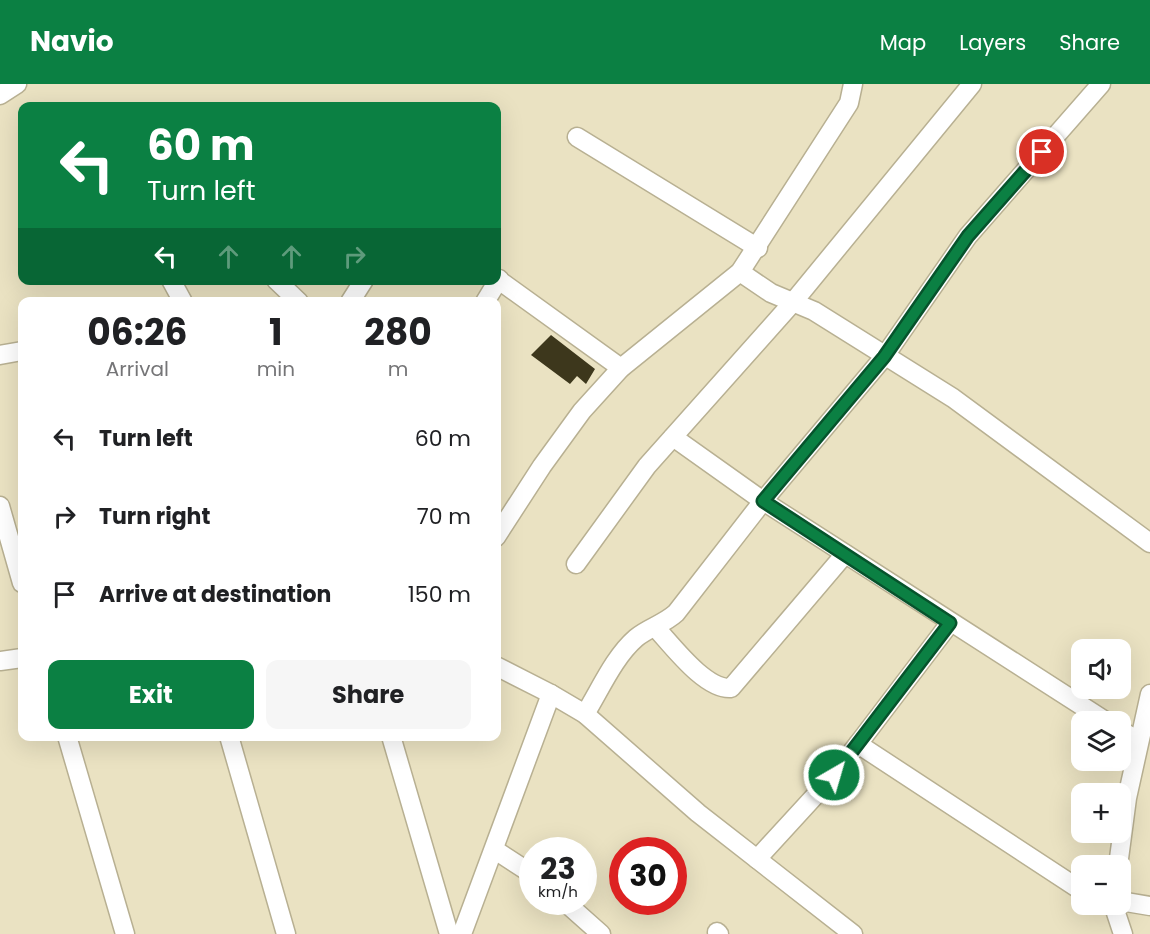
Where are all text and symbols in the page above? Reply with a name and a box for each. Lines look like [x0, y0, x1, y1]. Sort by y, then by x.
text: Navio [30, 22, 114, 61]
text: Map [880, 28, 926, 57]
text: Layers [959, 28, 1026, 57]
text: Share [1059, 28, 1120, 57]
text: 60 m [147, 116, 255, 175]
icon: left [48, 126, 126, 204]
pin [1016, 126, 1067, 177]
icon: arrive [1025, 135, 1058, 168]
text: Turn left [147, 172, 256, 209]
icon: left [149, 240, 182, 273]
icon: ahead [212, 240, 245, 273]
icon: ahead [275, 240, 308, 273]
icon: right [338, 240, 371, 273]
text: 06:26 [87, 307, 187, 358]
text: 1 [269, 307, 283, 358]
text: 280 [364, 307, 432, 358]
text: Arrival [106, 355, 169, 383]
text: min [257, 355, 295, 383]
text: m [388, 355, 408, 383]
icon: left [48, 422, 81, 455]
text: Turn left [99, 423, 193, 454]
text: 60 m [415, 423, 471, 454]
icon: right [48, 500, 81, 533]
text: Turn right [99, 501, 210, 532]
text: 70 m [417, 501, 471, 532]
icon: arrive [48, 578, 81, 611]
text: Arrive at destination [99, 579, 331, 610]
text: 150 m [408, 579, 471, 610]
map controls [1071, 639, 1131, 915]
button: sound [1071, 639, 1131, 699]
button: Exit [48, 660, 254, 729]
button: Share [266, 660, 471, 729]
button: layers [1071, 711, 1131, 771]
position arrow [802, 743, 866, 807]
button: + [1071, 783, 1131, 843]
speed limit sign: 30 [609, 837, 687, 915]
text: 23 [540, 847, 576, 890]
button: − [1071, 855, 1131, 915]
text: km/h [538, 881, 578, 902]

